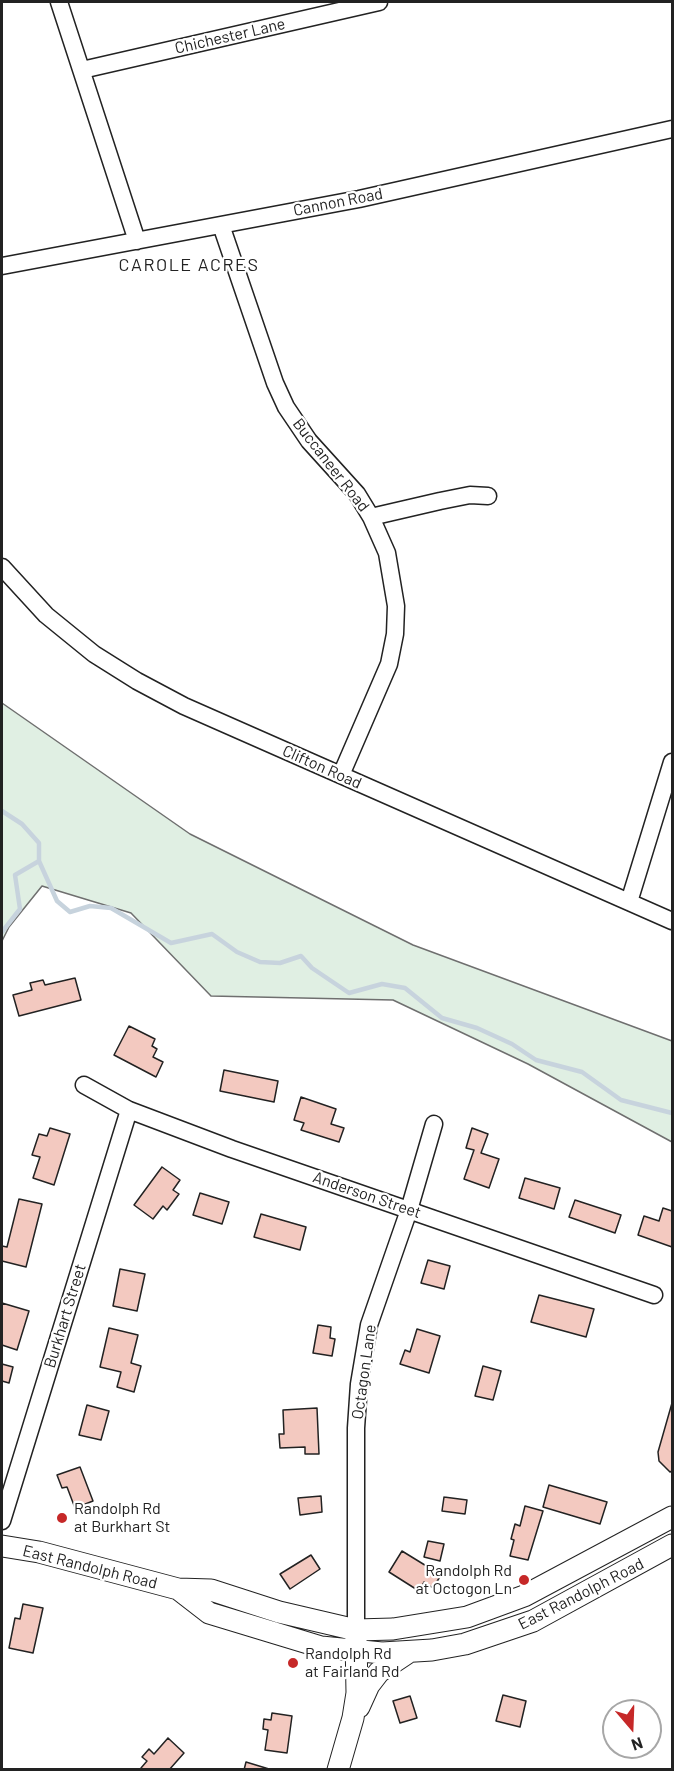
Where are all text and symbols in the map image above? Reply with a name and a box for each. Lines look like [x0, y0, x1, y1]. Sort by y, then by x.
street label: Chichester Lane [173, 14, 287, 58]
street label: Cannon Road [292, 184, 384, 220]
district label: CAROLE ACRES [119, 254, 259, 276]
street label: Buccaneer Road [289, 415, 373, 515]
street label: Clifton Road [279, 741, 365, 793]
street label: Anderson Street [310, 1167, 424, 1223]
street label: Burkhart Street [40, 1262, 90, 1370]
street label: Octagon Lane [348, 1323, 380, 1421]
place label: Randolph Rd at Burkhart St [74, 1499, 170, 1537]
marker: Randolph Rd at Burkhart St [55, 1511, 69, 1525]
street label: East Randolph Road [21, 1541, 159, 1593]
street label: East Randolph Road [515, 1554, 647, 1634]
place label: Randolph Rd at Octogon Ln [415, 1561, 512, 1599]
marker: Randolph Rd at Octogon Ln [517, 1573, 531, 1587]
place label: Randolph Rd at Fairland Rd [305, 1644, 400, 1682]
marker: Randolph Rd at Fairland Rd [286, 1656, 300, 1670]
north arrow [602, 1699, 662, 1759]
text: N [629, 1734, 646, 1755]

